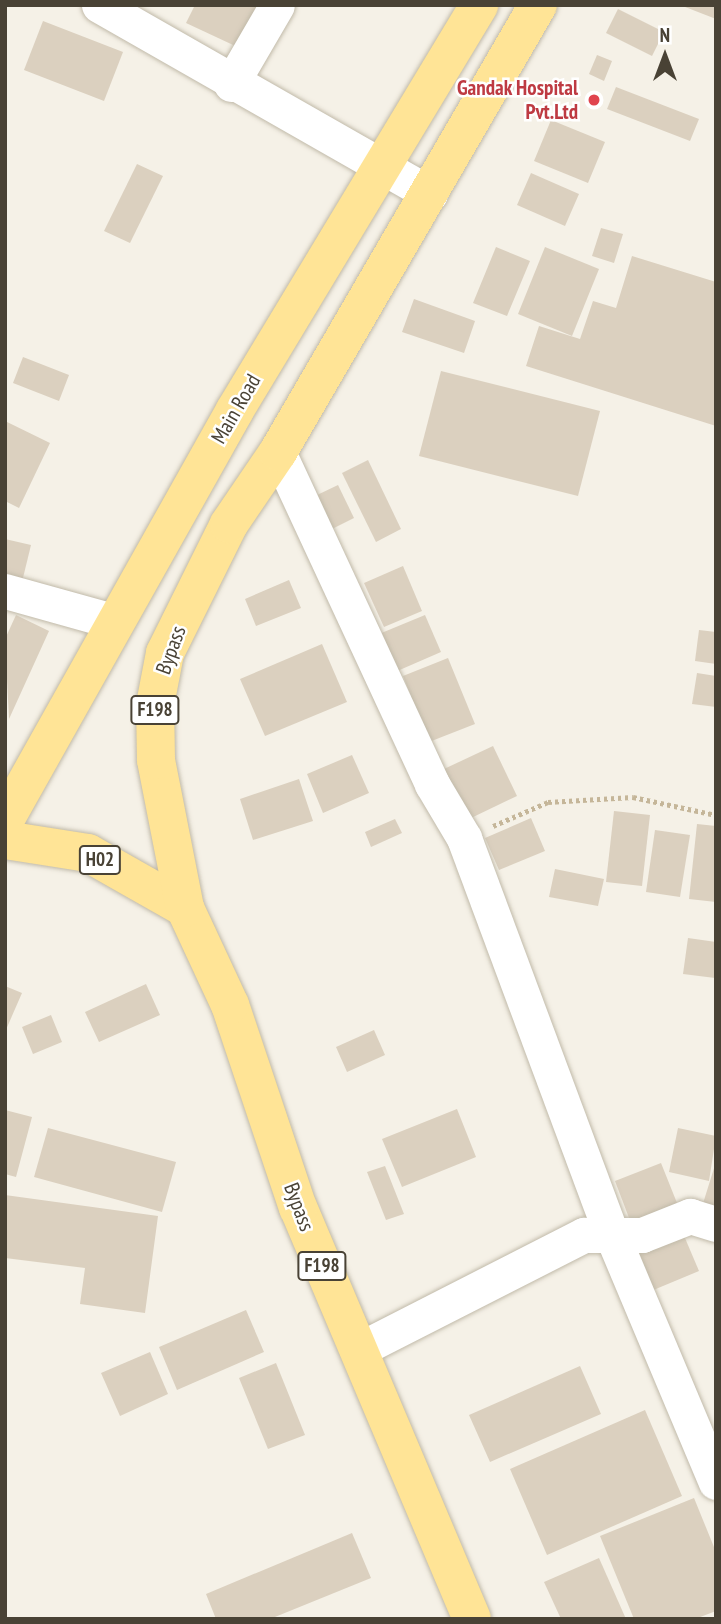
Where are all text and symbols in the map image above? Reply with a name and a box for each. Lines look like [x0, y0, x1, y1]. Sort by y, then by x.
north arrow [630, 21, 700, 91]
text: N [660, 23, 670, 47]
place label: Gandak Hospital Pvt.Ltd [456, 75, 578, 125]
marker: Gandak Hospital Pvt.Ltd [584, 90, 604, 110]
street label: Main Road [206, 370, 266, 448]
street label: Bypass [151, 622, 191, 678]
road number: F198 [129, 694, 181, 726]
road number: H02 [77, 845, 123, 876]
street label: Bypass [278, 1179, 320, 1235]
road number: F198 [296, 1250, 348, 1282]

